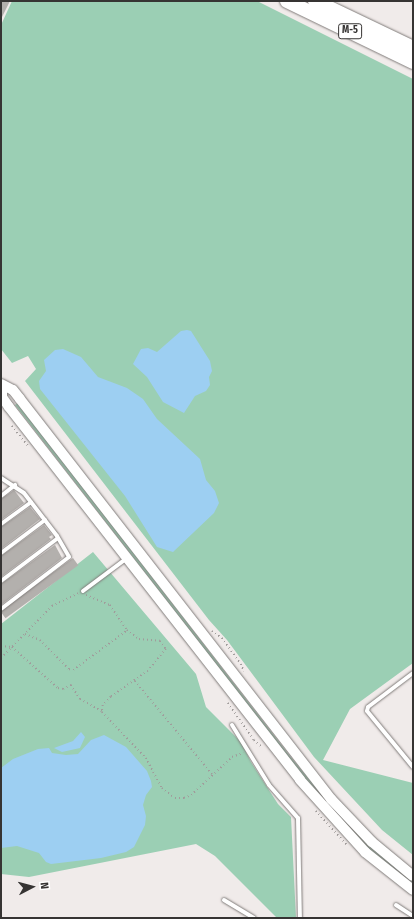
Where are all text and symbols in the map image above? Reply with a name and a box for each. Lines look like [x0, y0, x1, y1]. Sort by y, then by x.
road number: М-5 [338, 23, 362, 39]
north arrow [12, 867, 52, 907]
text: N [38, 882, 51, 890]

